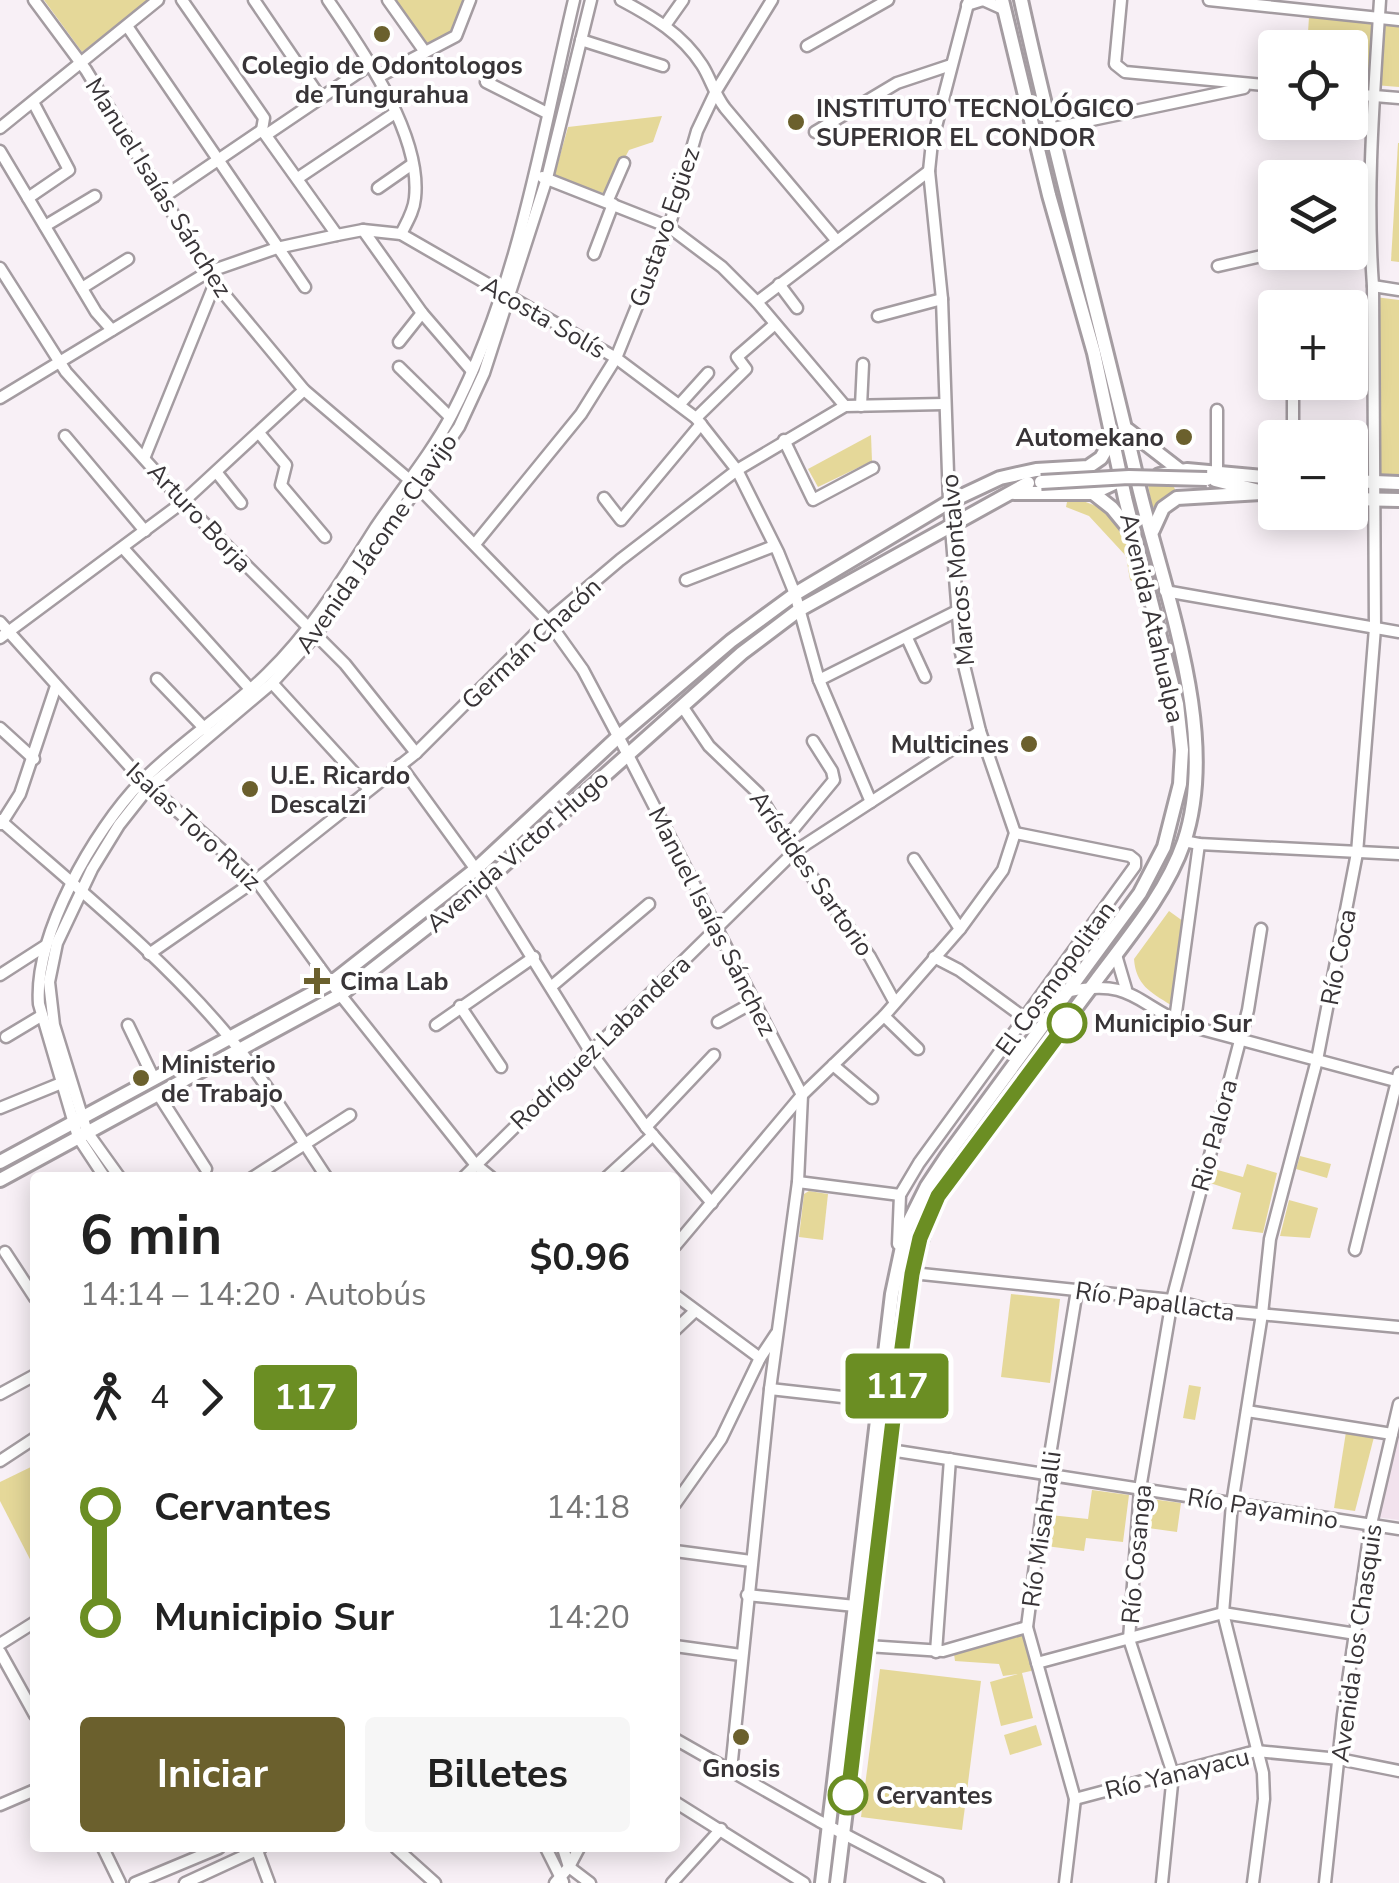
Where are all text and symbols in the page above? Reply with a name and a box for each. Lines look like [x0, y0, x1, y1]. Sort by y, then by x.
marker: Colegio de Odontologos de Tungurahua [371, 23, 393, 45]
map controls [1258, 30, 1368, 530]
button: locate [1258, 30, 1368, 140]
place label: Colegio de Odontologos de Tungurahua [241, 49, 523, 112]
street label: Manuel Isaías Sánchez [77, 71, 239, 304]
place label: INSTITUTO TECNOLÓGICO SUPERIOR EL CONDOR [816, 92, 1134, 155]
marker: INSTITUTO TECNOLÓGICO SUPERIOR EL CONDOR [785, 111, 807, 133]
street label: Gustavo Egüez [622, 143, 708, 312]
button: layers [1258, 160, 1368, 270]
street label: Acosta Solís [475, 269, 612, 367]
button: + [1258, 290, 1368, 400]
button: − [1258, 420, 1368, 530]
place label: Automekano [1016, 421, 1164, 455]
marker: Automekano [1173, 426, 1195, 448]
street label: Avenida Jácome Clavijo [288, 427, 466, 660]
street label: Arturo Borja [140, 455, 259, 580]
street label: Marcos Montalvo [933, 473, 983, 667]
street label: Avenida Atahualpa [1111, 510, 1193, 727]
street label: Germán Chacón [454, 570, 609, 717]
place label: Multicines [891, 728, 1009, 762]
marker: Multicines [1018, 733, 1040, 755]
street label: Isaías Toro Ruiz [118, 755, 268, 898]
place label: U.E. Ricardo Descalzi [270, 759, 410, 822]
street label: Avenida Victor Hugo [419, 763, 616, 941]
marker: U.E. Ricardo Descalzi [239, 778, 261, 800]
street label: Arístides Sartorio [741, 784, 881, 963]
street label: Manuel Isaías Sánchez [640, 801, 785, 1042]
street label: El Cosmopolitan [988, 894, 1123, 1063]
street label: Río Coca [1313, 906, 1365, 1008]
street label: Rodríguez Labandera [503, 948, 698, 1138]
place label: Cima Lab [340, 965, 448, 999]
marker: Cima Lab [304, 968, 330, 994]
marker: Municipio Sur [1048, 1004, 1086, 1042]
place label: Municipio Sur [1094, 1007, 1252, 1041]
place label: Ministerio de Trabajo [161, 1048, 283, 1111]
marker: Ministerio de Trabajo [130, 1067, 152, 1089]
street label: Rio Palora [1184, 1076, 1246, 1195]
text: 6 min [80, 1198, 222, 1273]
text: $0.96 [529, 1232, 630, 1283]
text: 14:14 – 14:20 · Autobús [80, 1273, 427, 1316]
street label: Río Papallacta [1073, 1274, 1237, 1330]
line badge: 117 [840, 1354, 954, 1418]
text: 117 [865, 1363, 929, 1410]
icon: walk [80, 1370, 135, 1425]
icon: forward [184, 1370, 239, 1425]
text: 117 [274, 1374, 337, 1421]
text: 4 [150, 1376, 169, 1419]
street label: Río Misahualli [1014, 1449, 1070, 1609]
street label: Río Payamino [1185, 1480, 1341, 1538]
text: Cervantes [154, 1482, 331, 1533]
street label: Río Cosanga [1114, 1483, 1160, 1625]
text: 14:18 [546, 1486, 630, 1529]
street label: Avenida los Chasquis [1323, 1522, 1391, 1764]
text: Municipio Sur [154, 1592, 394, 1643]
text: 14:20 [546, 1596, 630, 1639]
button: Iniciar [80, 1717, 345, 1832]
button: Billetes [365, 1717, 630, 1832]
marker: Gnosis [730, 1726, 752, 1748]
street label: Río Yanayacu [1101, 1740, 1253, 1808]
place label: Gnosis [702, 1752, 780, 1786]
marker: Cervantes [829, 1776, 867, 1814]
place label: Cervantes [876, 1779, 993, 1813]

